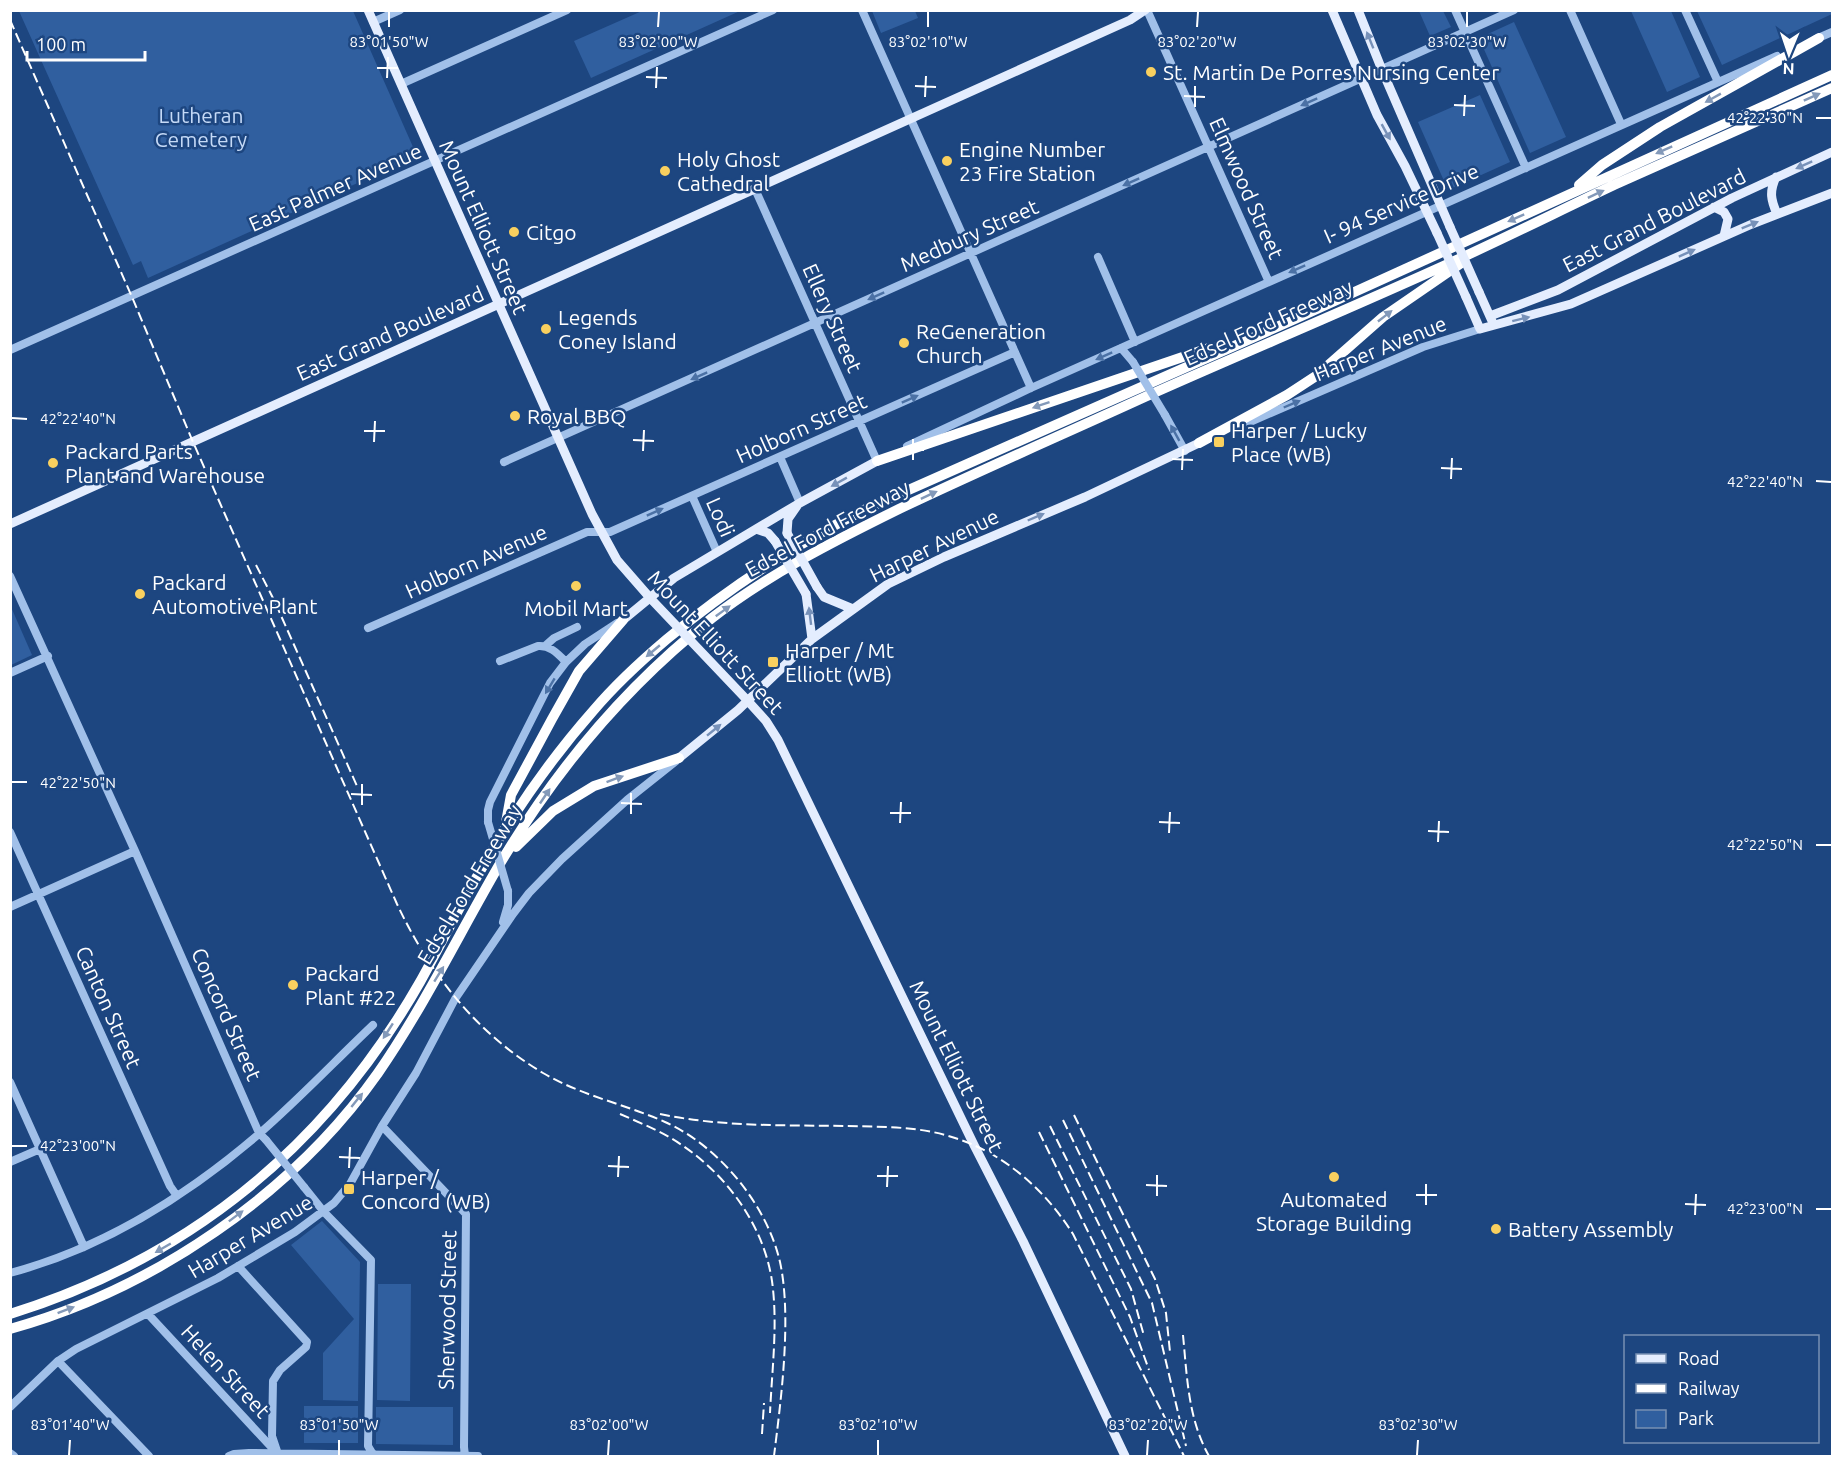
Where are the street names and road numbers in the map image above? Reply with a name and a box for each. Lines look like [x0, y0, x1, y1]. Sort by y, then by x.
street label: Elmwood Street [1205, 114, 1289, 262]
street label: Mount Elliott Street [435, 136, 533, 318]
street label: East Palmer Avenue [245, 138, 425, 236]
street label: I- 94 Service Drive [1320, 158, 1482, 248]
street label: East Grand Boulevard [1558, 163, 1750, 277]
street label: Medbury Street [896, 194, 1042, 276]
street label: Ellery Street [798, 260, 868, 376]
street label: Edsel Ford Freeway [1180, 274, 1356, 370]
street label: East Grand Boulevard [293, 281, 487, 385]
street label: Harper Avenue [1310, 311, 1450, 385]
street label: Holborn Street [732, 388, 870, 468]
street label: Edsel Ford Freeway [741, 475, 913, 581]
street label: Lodi [702, 494, 740, 540]
street label: Harper Avenue [865, 503, 1003, 587]
street label: Holborn Avenue [401, 519, 551, 603]
street label: Mount Elliott Street [643, 565, 789, 719]
street label: Edsel Ford Freeway [412, 800, 526, 968]
street label: Canton Street [71, 942, 147, 1072]
street label: Concord Street [187, 944, 267, 1084]
street label: Mount Elliott Street [905, 976, 1009, 1156]
street label: Harper Avenue [183, 1189, 317, 1283]
street label: Sherwood Street [434, 1230, 460, 1390]
street label: Helen Street [177, 1319, 275, 1423]

